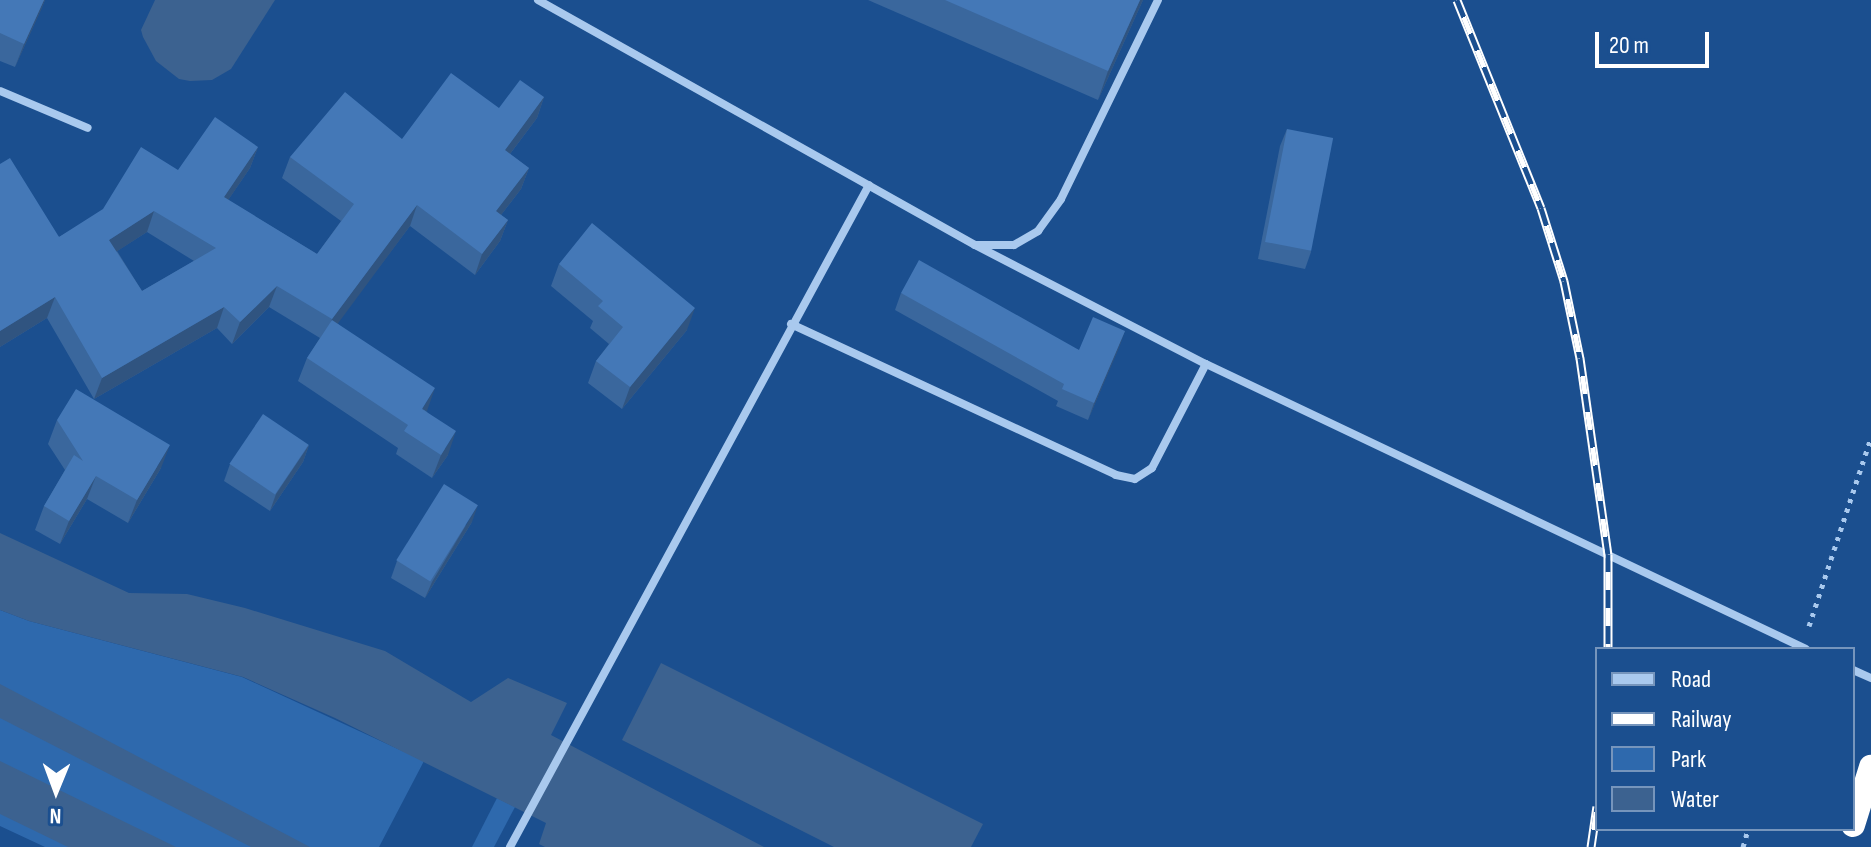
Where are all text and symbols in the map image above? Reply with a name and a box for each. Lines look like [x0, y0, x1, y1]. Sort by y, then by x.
scale bar [1599, 16, 1713, 66]
text: 20 m [1609, 31, 1649, 60]
legend [1595, 647, 1855, 831]
text: Road [1671, 665, 1711, 694]
text: Railway [1671, 705, 1731, 734]
text: Park [1671, 745, 1706, 774]
north arrow [16, 751, 96, 831]
text: Water [1671, 785, 1719, 814]
text: N [49, 802, 62, 829]

